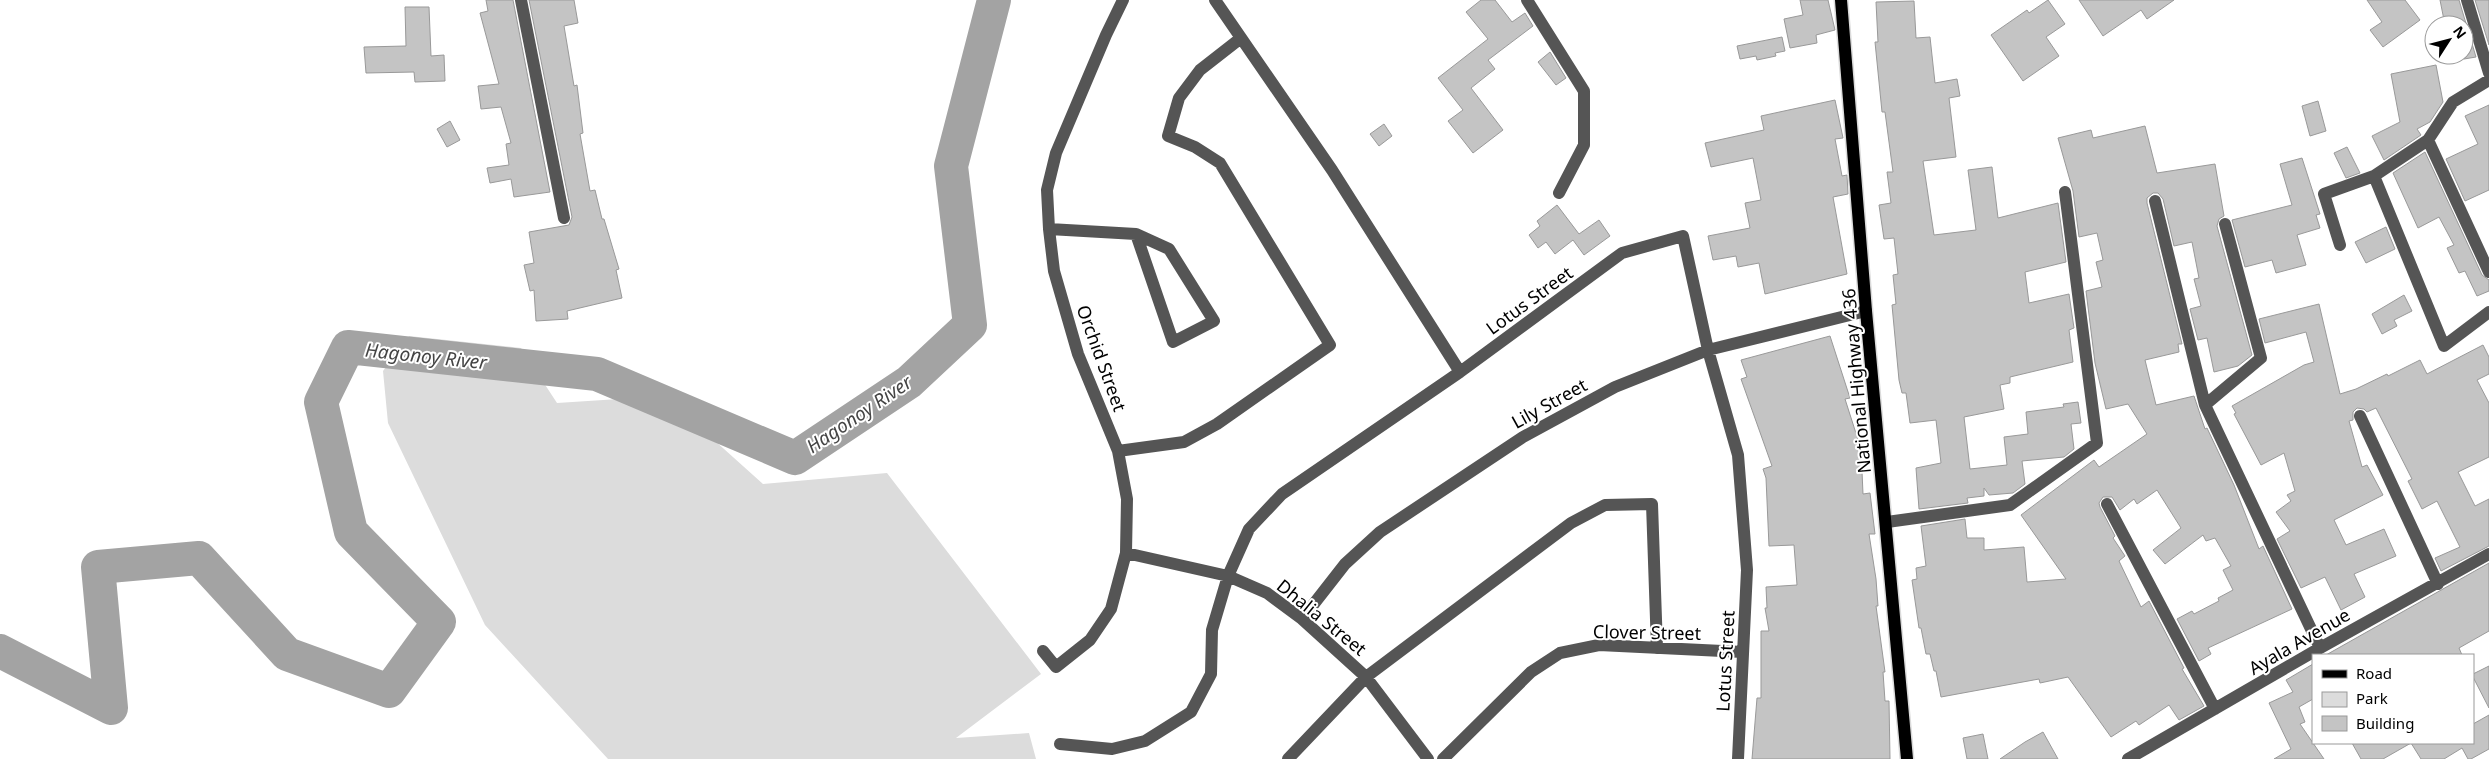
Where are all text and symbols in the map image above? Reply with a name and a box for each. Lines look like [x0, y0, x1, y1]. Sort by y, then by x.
north arrow [2424, 15, 2474, 65]
text: N [2449, 22, 2471, 42]
street label: Lotus Street [1481, 260, 1578, 340]
street label: National Highway 436 [1836, 288, 1876, 474]
street label: Orchid Street [1072, 301, 1133, 415]
water label: Hagonoy River [364, 337, 490, 375]
water label: Hagonoy River [801, 368, 918, 459]
street label: Lily Street [1507, 372, 1591, 434]
street label: Dhalia Street [1272, 573, 1372, 661]
street label: Ayala Avenue [2244, 602, 2354, 680]
street label: Lotus Street [1710, 609, 1740, 712]
street label: Clover Street [1593, 619, 1702, 645]
legend [2312, 654, 2474, 744]
text: Road [2356, 663, 2392, 683]
text: Park [2356, 688, 2388, 708]
text: Building [2356, 713, 2414, 733]

